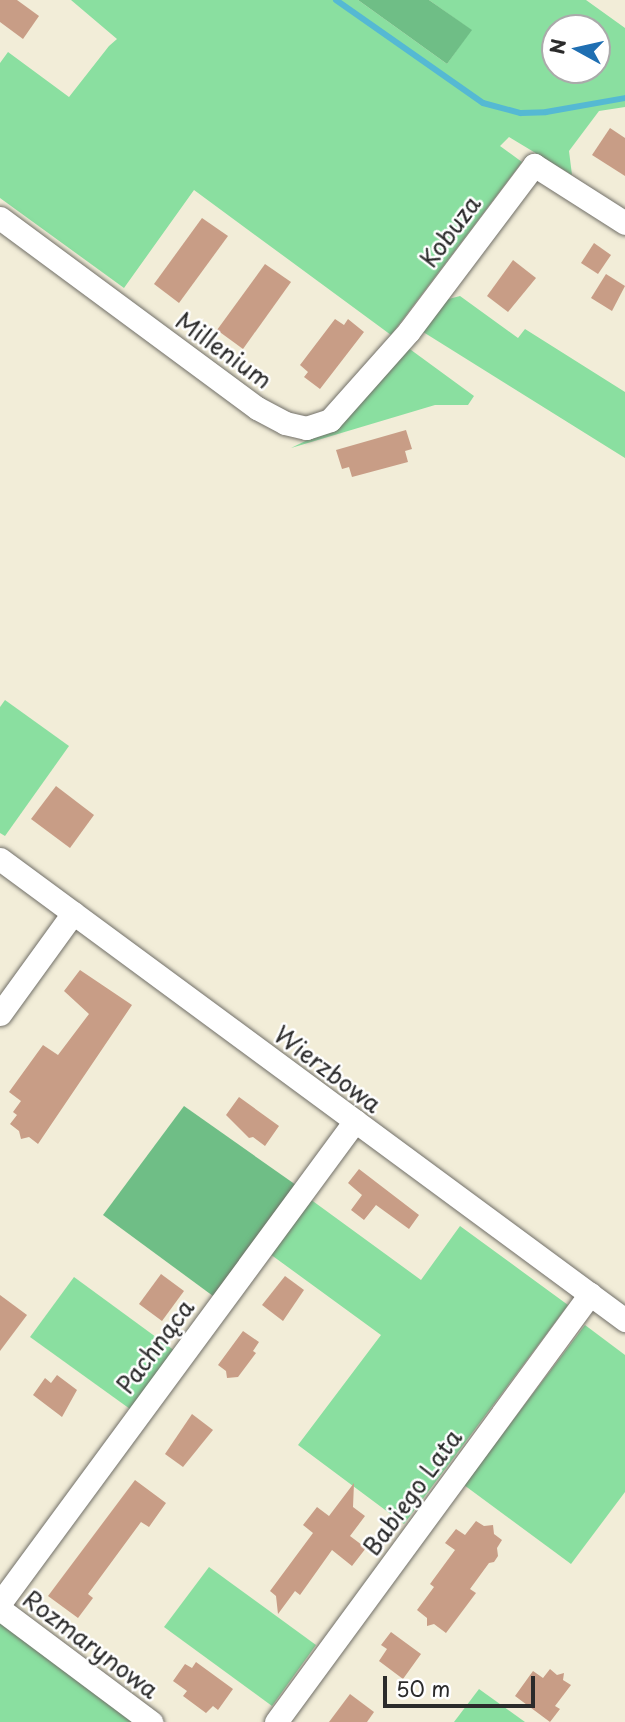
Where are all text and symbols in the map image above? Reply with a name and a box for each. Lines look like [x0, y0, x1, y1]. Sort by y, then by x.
north arrow [541, 14, 611, 84]
text: N [542, 37, 572, 56]
street label: Kobuza [414, 190, 486, 272]
street label: Millenium [170, 306, 278, 394]
street label: Wierzbowa [269, 1019, 387, 1119]
street label: Pachnąca [110, 1293, 200, 1399]
street label: Babiego Lata [356, 1423, 468, 1561]
street label: Rozmarynowa [18, 1584, 164, 1704]
scale bar [387, 1662, 539, 1706]
text: 50 m [396, 1672, 450, 1704]

